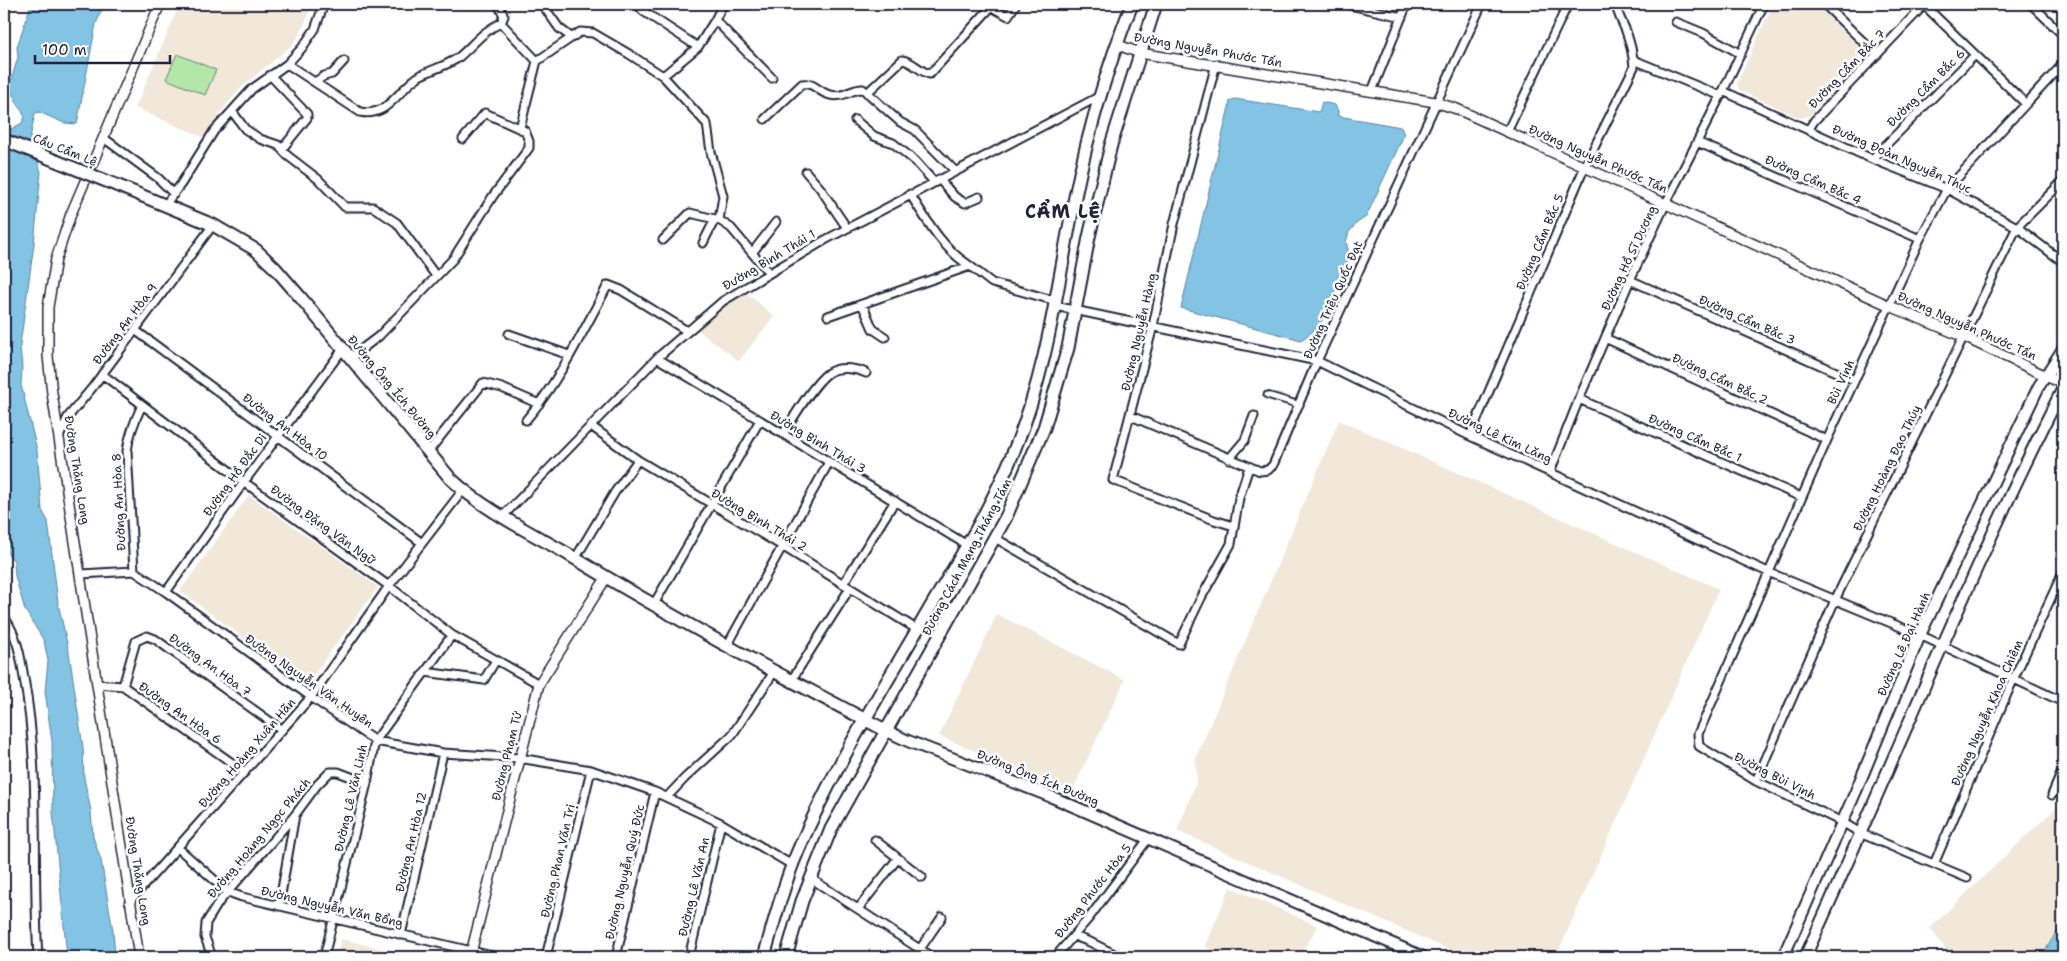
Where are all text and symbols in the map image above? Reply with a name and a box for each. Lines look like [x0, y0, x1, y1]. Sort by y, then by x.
street label: Đường Cẩm Bắc 7 [1805, 26, 1889, 112]
street label: Đường Nguyễn Phước Tấn [1133, 29, 1283, 71]
scale bar [35, 32, 170, 64]
text: 100 m [42, 40, 87, 60]
street label: Đường Cẩm Bắc 6 [1884, 46, 1968, 130]
street label: Đường Nguyễn Phước Tấn [1526, 121, 1670, 197]
street label: Đường Đoàn Nguyễn Thục [1830, 121, 1974, 197]
street label: Cầu Cẩm Lệ [31, 130, 100, 170]
street label: Đường Cẩm Bắc 4 [1762, 152, 1864, 208]
street label: Đường Cẩm Bắc 5 [1513, 192, 1567, 292]
district label: CẨM LỆ [1025, 198, 1101, 224]
street label: Đường Hồ Sĩ Dương [1598, 203, 1660, 313]
street label: Đường Bình Thái 1 [720, 226, 818, 294]
street label: Đường Triệu Quốc Đạt [1300, 238, 1366, 362]
street label: Đường Nguyễn Hàng [1118, 271, 1160, 393]
street label: Đường An Hòa 9 [89, 280, 161, 368]
street label: Đường Nguyễn Phước Tấn [1895, 288, 2039, 364]
street label: Đường Cẩm Bắc 3 [1696, 292, 1798, 348]
street label: Đường Ông Ích Đường [344, 332, 440, 442]
street label: Đường Cẩm Bắc 2 [1670, 350, 1770, 408]
street label: Bùi Vịnh [1824, 357, 1858, 407]
street label: Đường An Hòa 10 [239, 390, 331, 464]
street label: Đường Hoàng Đạo Thúy [1849, 402, 1925, 534]
street label: Đường Lê Kim Lăng [1446, 405, 1554, 467]
street label: Đường Bình Thái 3 [767, 407, 869, 477]
street label: Đường Cẩm Bắc 1 [1646, 410, 1744, 466]
street label: Đường Thăng Long [60, 414, 94, 526]
street label: Đường Hồ Đắc Di [200, 430, 270, 520]
street label: Đường An Hòa 8 [108, 453, 130, 551]
street label: Đường Cách Mạng Tháng Tám [919, 476, 1015, 638]
street label: Đường Đặng Văn Ngữ [267, 481, 379, 569]
street label: Đường Bình Thái 2 [708, 485, 810, 555]
street label: Đường Lê Đại Hành [1874, 589, 1934, 699]
street label: Đường An Hòa 7 [166, 630, 254, 700]
street label: Đường Nguyễn Văn Huyên [242, 631, 376, 731]
street label: Đường Nguyễn Khoa Chiêm [1948, 637, 2026, 789]
street label: Đường An Hòa 6 [135, 678, 225, 748]
street label: Đường Hoàng Xuân Hãn [195, 695, 299, 811]
street label: Đường Phạm Tứ [488, 709, 526, 802]
street label: Đường Lê Văn Linh [331, 743, 371, 853]
street label: Đường Ông Ích Đường [975, 746, 1101, 810]
street label: Đường Bùi Vịnh [1732, 749, 1818, 803]
street label: Đường Hoàng Ngọc Phách [204, 774, 314, 902]
street label: Đường An Hòa 12 [392, 790, 430, 894]
street label: Đường Phan Văn Trị [537, 803, 579, 919]
street label: Đường Nguyễn Quý Đức [602, 803, 648, 941]
street label: Đường Thăng Long [121, 815, 155, 927]
street label: Đường Lê Văn An [675, 836, 713, 938]
street label: Đường Phước Hòa 5 [1051, 840, 1135, 942]
street label: Đường Nguyễn Văn Bổng [259, 883, 405, 931]

